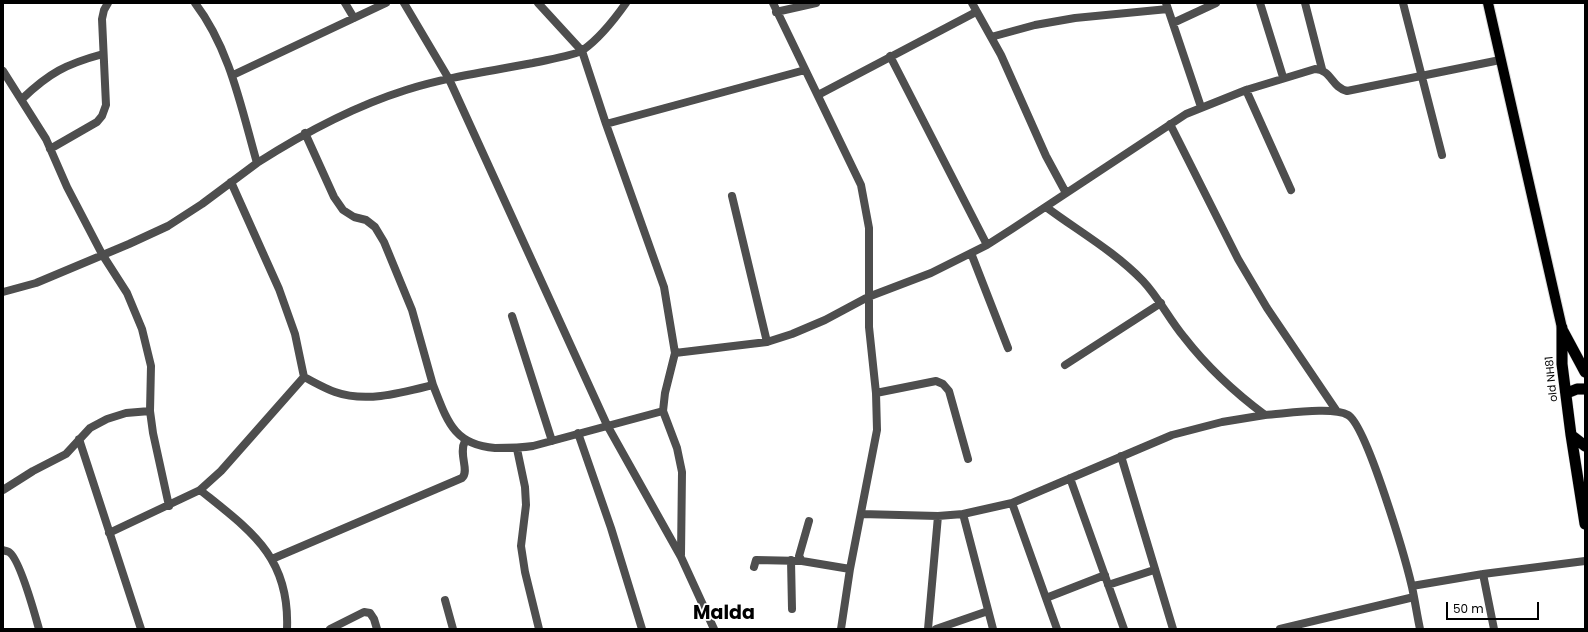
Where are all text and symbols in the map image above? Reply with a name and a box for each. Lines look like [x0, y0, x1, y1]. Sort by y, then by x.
street label: old NH81 [1543, 355, 1561, 403]
scale bar [1448, 594, 1541, 620]
text: 50 m [1453, 600, 1484, 617]
district label: Malda [693, 603, 755, 625]

